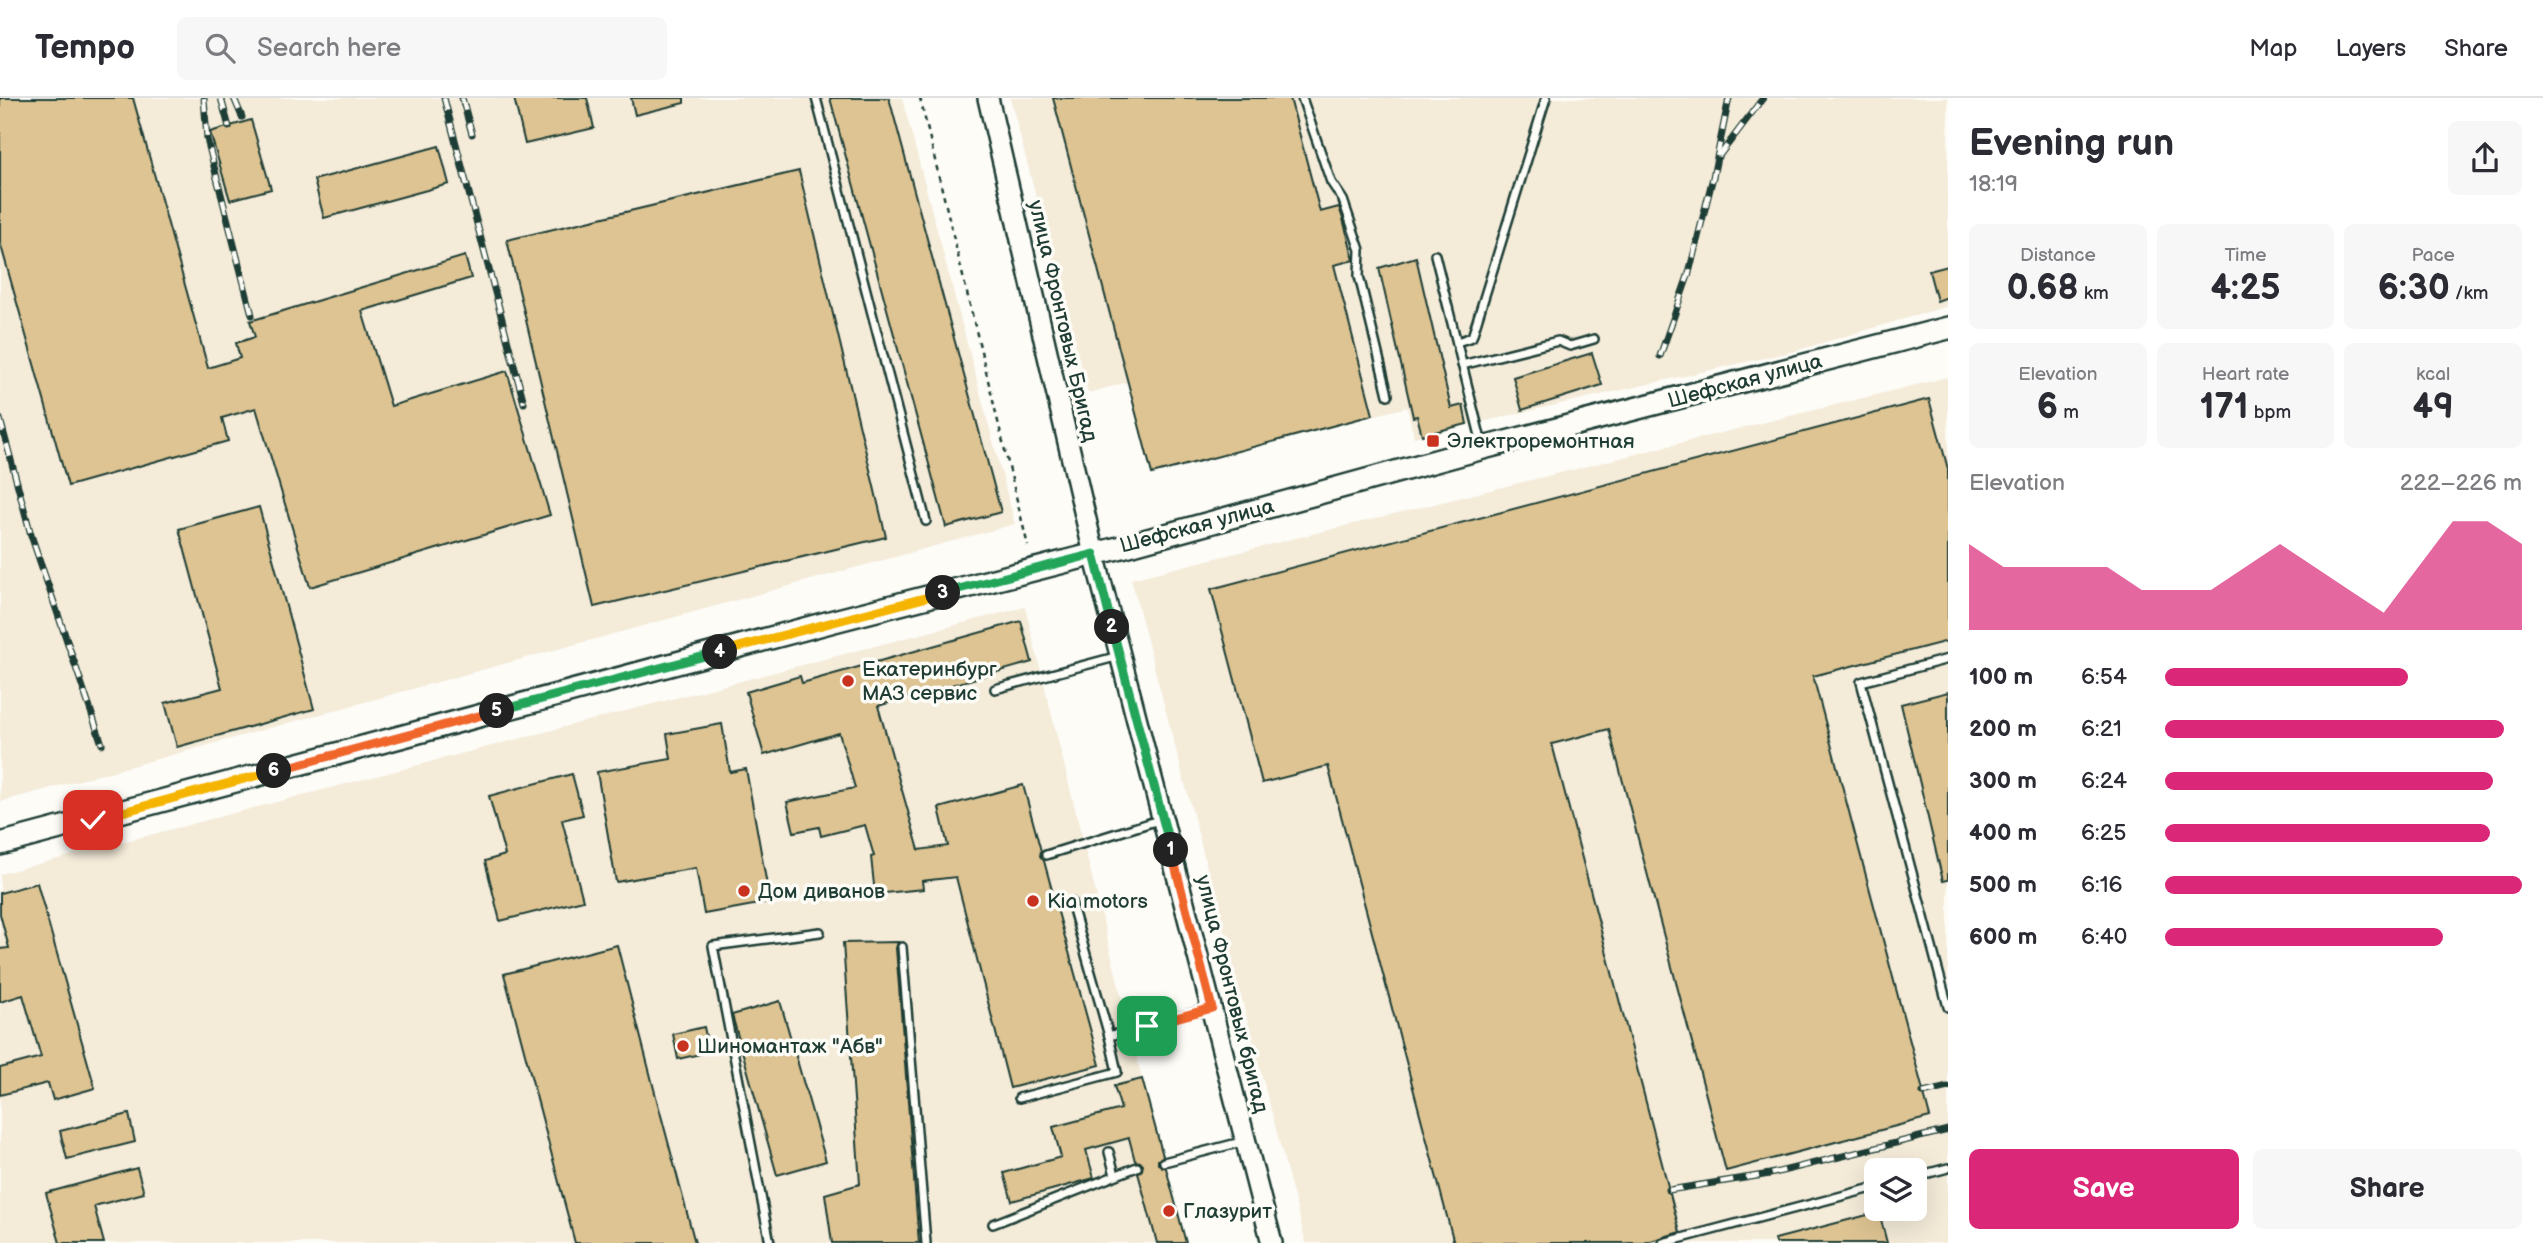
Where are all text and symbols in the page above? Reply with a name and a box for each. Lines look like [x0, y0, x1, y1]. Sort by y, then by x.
search box [177, 17, 667, 80]
text: Tempo [35, 28, 135, 68]
icon: search [201, 29, 239, 67]
text: Search here [257, 33, 401, 64]
text: Map [2249, 34, 2297, 63]
text: Layers [2335, 34, 2406, 63]
text: Share [2444, 34, 2508, 63]
text: Evening run [1969, 121, 2174, 166]
button: share [2448, 121, 2522, 195]
text: 18:19 [1969, 170, 2018, 198]
street label: улица Фронтовых Бригад [1023, 198, 1103, 444]
text: Distance [2020, 244, 2096, 267]
text: Time [2224, 244, 2267, 267]
text: Pace [2412, 244, 2455, 267]
text: 0.68 [2007, 267, 2079, 310]
text: 4:25 [2210, 267, 2281, 310]
text: 6:30 [2378, 267, 2450, 310]
text: km [2079, 282, 2109, 305]
text: /km [2450, 282, 2488, 305]
street label: Шефская улица [1665, 348, 1825, 414]
text: Elevation [2018, 363, 2097, 386]
text: Heart rate [2202, 363, 2289, 386]
text: kcal [2416, 363, 2450, 386]
text: 6 [2037, 386, 2058, 429]
text: 171 [2200, 386, 2249, 429]
text: 49 [2413, 386, 2454, 429]
text: m [2058, 401, 2079, 424]
text: bpm [2249, 401, 2291, 424]
place label: Электроремонтная [1447, 429, 1635, 454]
marker: Электроремонтная [1425, 433, 1441, 449]
text: Elevation [1969, 469, 2065, 497]
text: 222–226 m [2400, 469, 2522, 497]
street label: Шефская улица [1117, 493, 1277, 559]
pin: 3 [926, 575, 960, 610]
text: 3 [937, 581, 948, 604]
pin: 2 [1094, 610, 1130, 644]
text: 2 [1106, 615, 1117, 638]
pin: 4 [702, 634, 738, 670]
text: 4 [714, 640, 725, 663]
place label: Екатеринбург МАЗ сервис [862, 657, 997, 706]
text: 100 m [1969, 663, 2033, 691]
text: 6:54 [2081, 663, 2127, 691]
marker: Екатеринбург МАЗ сервис [840, 673, 856, 689]
pin: 5 [480, 694, 514, 728]
text: 5 [491, 699, 502, 722]
text: 200 m [1969, 715, 2037, 743]
text: 6:21 [2081, 715, 2122, 743]
pin: 6 [256, 754, 292, 788]
text: 6 [268, 759, 279, 782]
text: 300 m [1969, 767, 2037, 795]
text: 6:24 [2081, 767, 2127, 795]
pin [63, 790, 123, 850]
icon: check [74, 801, 112, 839]
text: 400 m [1969, 819, 2037, 847]
text: 6:25 [2081, 819, 2126, 847]
pin: 1 [1154, 832, 1188, 868]
text: 1 [1167, 838, 1175, 861]
text: 500 m [1969, 871, 2037, 899]
text: 6:16 [2081, 871, 2123, 899]
street label: улица Фронтовых бригад [1190, 872, 1274, 1116]
place label: Дом диванов [758, 879, 885, 904]
marker: Дом диванов [736, 883, 752, 899]
place label: Kia motors [1047, 889, 1148, 914]
marker: Kia motors [1025, 893, 1041, 909]
text: 600 m [1969, 923, 2037, 951]
text: 6:40 [2081, 923, 2127, 951]
pin [1117, 996, 1177, 1056]
icon: arrive [1128, 1007, 1166, 1045]
place label: Шиномантаж "Абв" [697, 1034, 883, 1059]
marker: Шиномантаж "Абв" [675, 1038, 691, 1054]
button: Save [1969, 1149, 2239, 1229]
button: Share [2253, 1149, 2522, 1229]
map controls [1864, 1158, 1927, 1221]
button: layers [1864, 1158, 1927, 1221]
place label: Глазурит [1183, 1199, 1272, 1224]
marker: Глазурит [1161, 1203, 1177, 1219]

